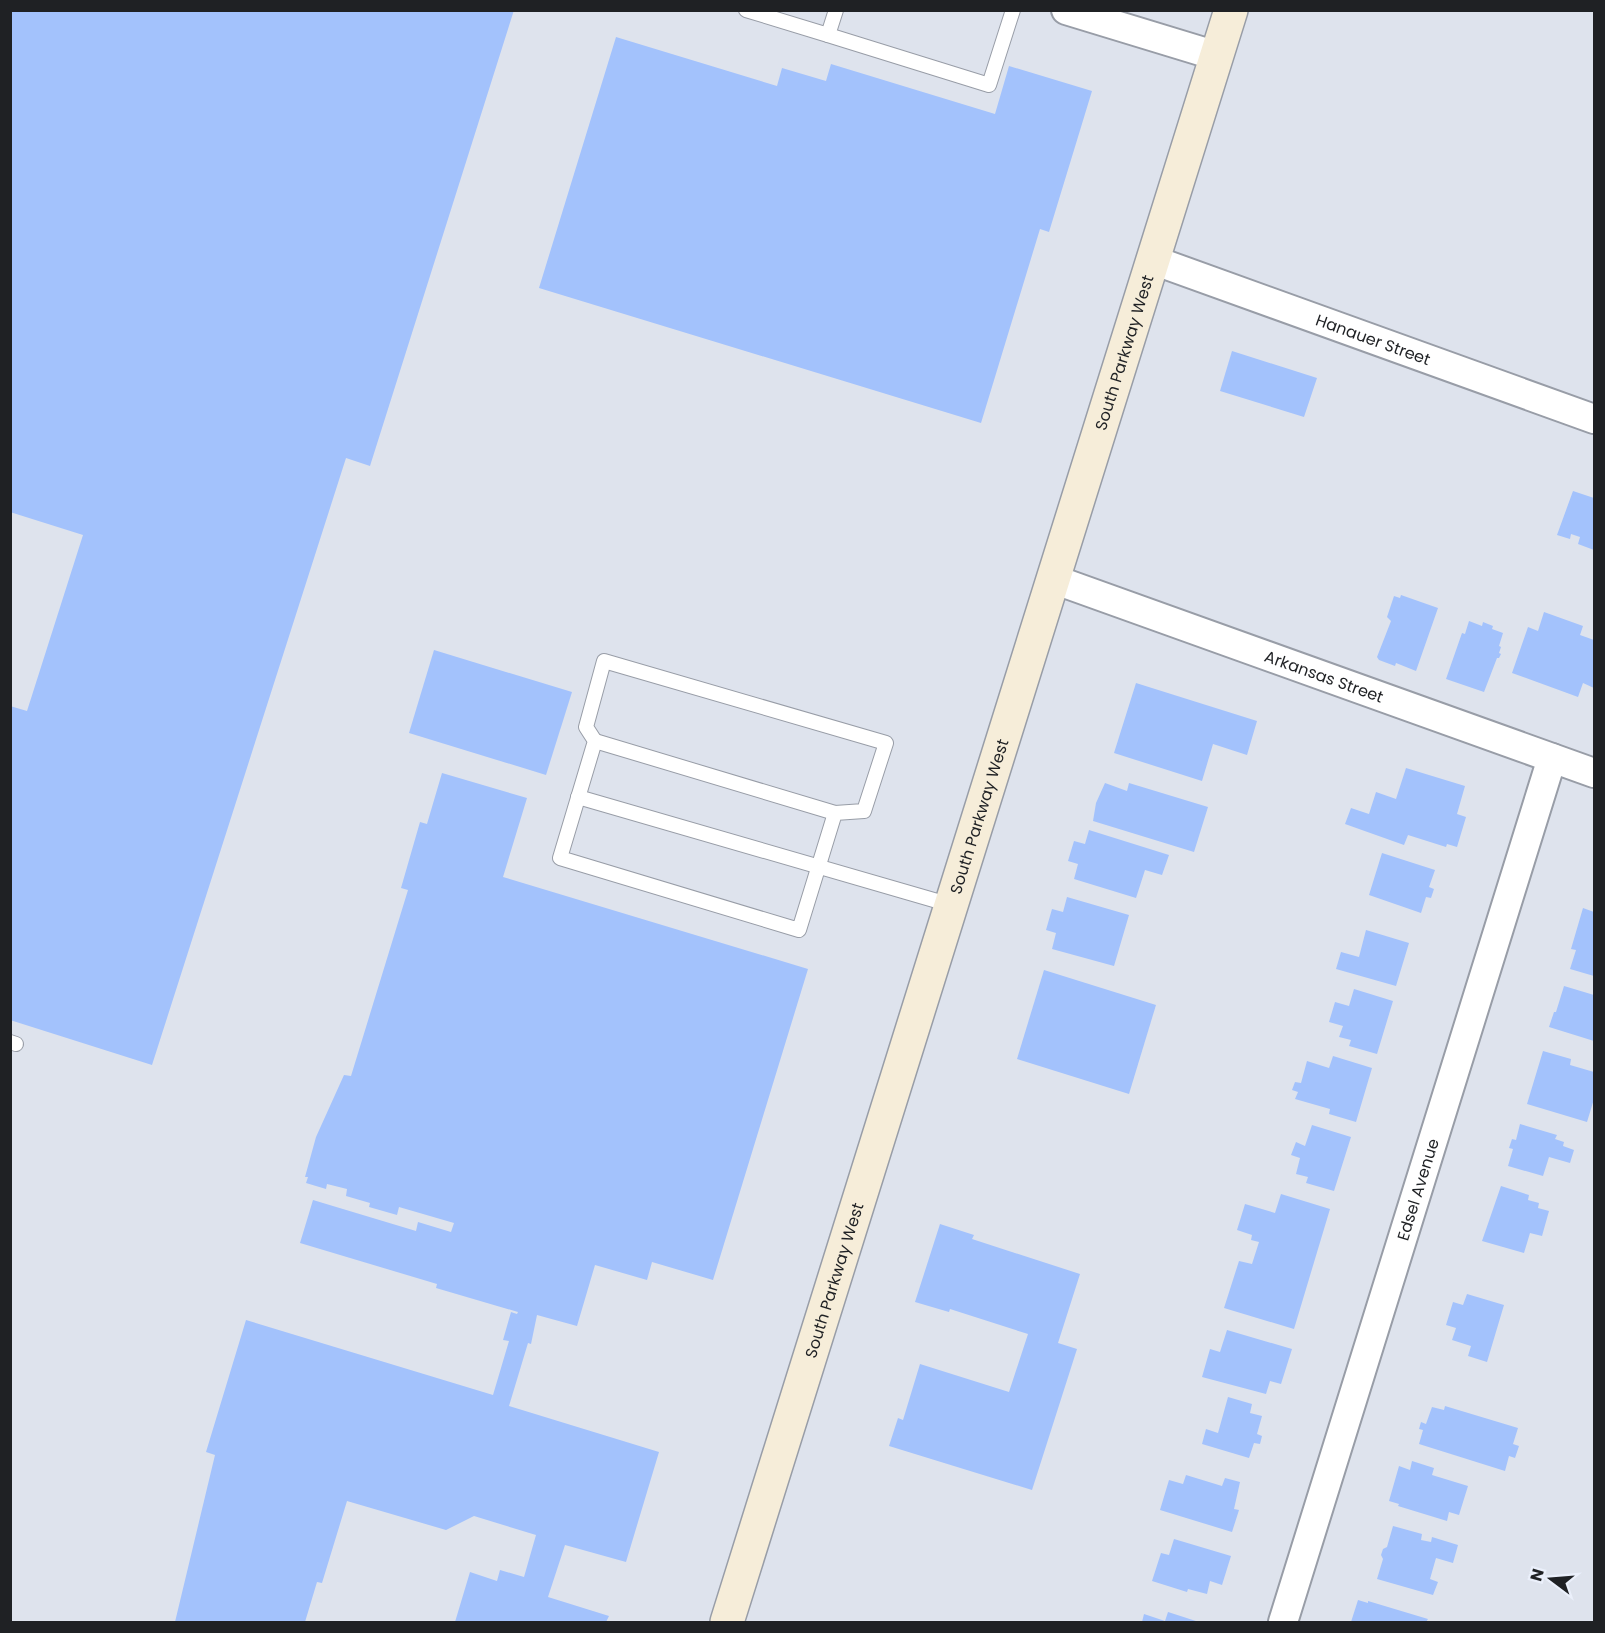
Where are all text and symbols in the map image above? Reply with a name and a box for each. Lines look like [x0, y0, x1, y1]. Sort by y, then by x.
street label: South Parkway West [1089, 272, 1159, 433]
street label: Hanauer Street [1312, 309, 1434, 371]
street label: Arkansas Street [1261, 645, 1387, 709]
street label: South Parkway West [944, 736, 1014, 897]
street label: Edsel Avenue [1391, 1136, 1445, 1243]
street label: South Parkway West [799, 1200, 869, 1361]
north arrow [1521, 1549, 1581, 1609]
text: N [1524, 1566, 1550, 1584]

